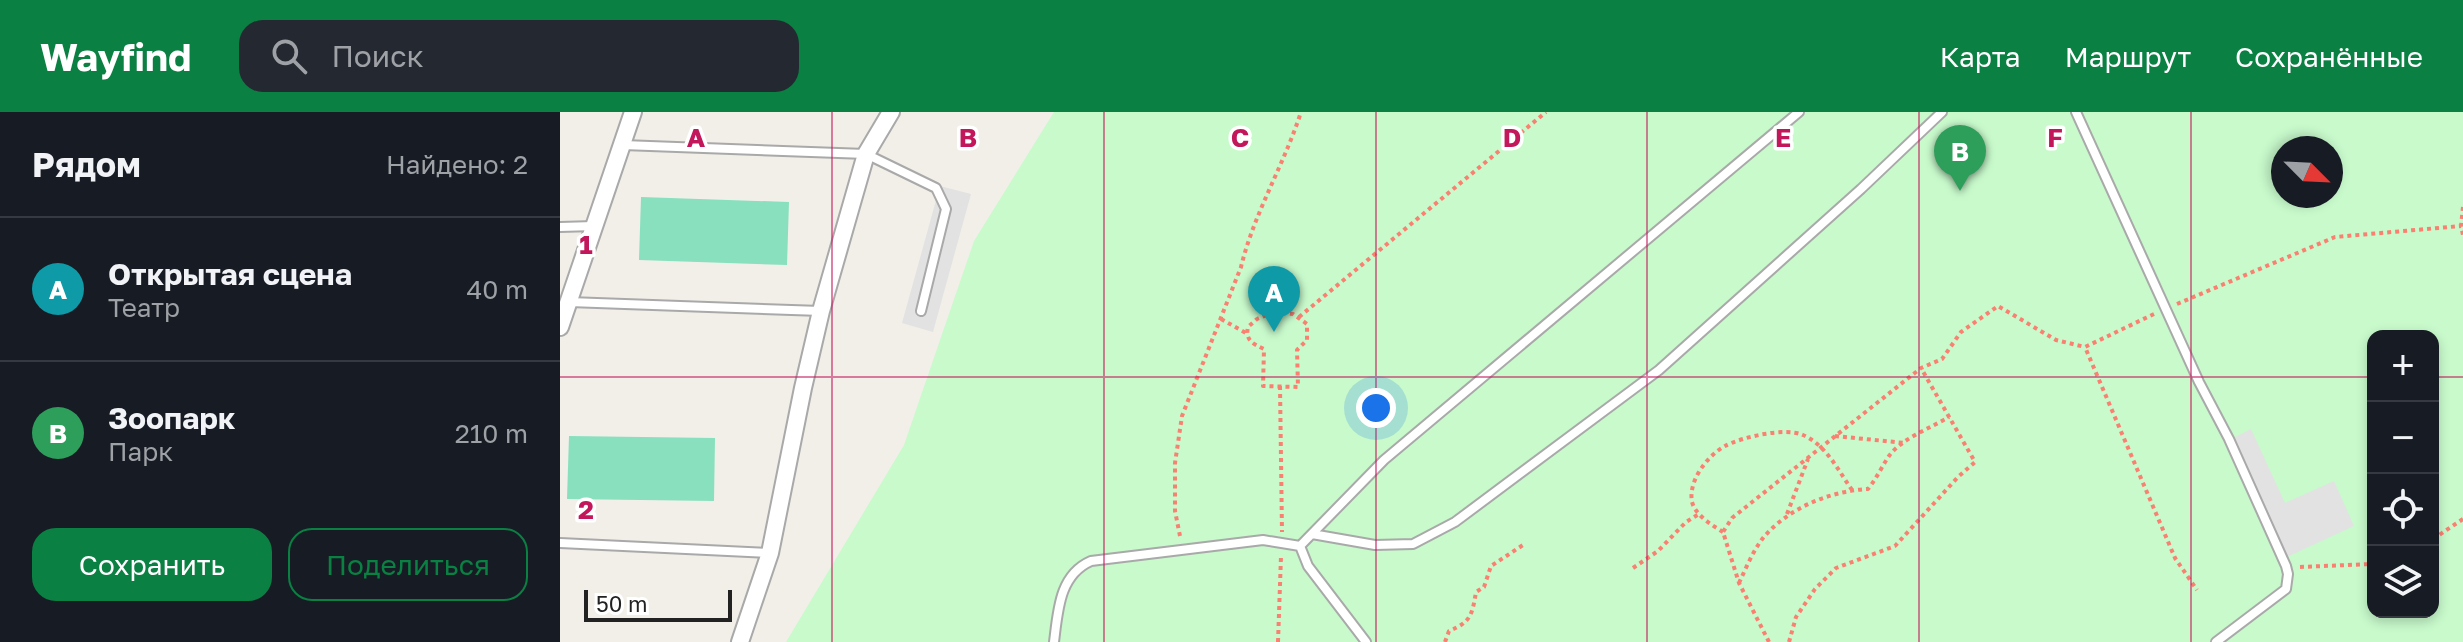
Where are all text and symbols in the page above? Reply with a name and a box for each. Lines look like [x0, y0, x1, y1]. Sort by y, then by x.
search box [239, 20, 799, 92]
text: Wayfind [40, 34, 191, 79]
icon: search [267, 34, 311, 78]
text: Поиск [331, 38, 424, 74]
text: Карта [1940, 40, 2021, 73]
text: Маршрут [2065, 40, 2191, 73]
text: Сохранённые [2235, 40, 2423, 73]
text: A [687, 122, 706, 153]
text: B [959, 122, 977, 153]
text: C [1231, 122, 1249, 153]
text: D [1503, 122, 1521, 153]
text: E [1775, 122, 1791, 153]
text: F [2047, 122, 2063, 153]
pin: B [1934, 125, 1986, 191]
north arrow [2271, 136, 2343, 208]
text: Рядом [32, 144, 141, 184]
text: Найдено: 2 [386, 149, 528, 180]
text: 1 [579, 229, 593, 260]
text: Открытая сцена [108, 256, 352, 292]
pin: A [1248, 266, 1300, 332]
text: A [49, 274, 67, 305]
text: 40 m [467, 274, 528, 305]
text: Театр [108, 292, 180, 323]
map controls [2367, 330, 2439, 618]
button: + [2367, 330, 2439, 402]
your location [1356, 388, 1396, 428]
text: Зоопарк [108, 400, 235, 436]
button: − [2367, 402, 2439, 474]
text: B [49, 418, 67, 449]
text: 210 m [455, 418, 528, 449]
text: Парк [108, 436, 173, 467]
button: locate [2367, 474, 2439, 546]
text: 2 [578, 494, 594, 525]
button: Сохранить [32, 528, 272, 601]
button: Поделиться [288, 528, 528, 601]
button: layers [2367, 546, 2439, 618]
scale bar [584, 586, 732, 622]
text: 50 m [596, 590, 647, 617]

